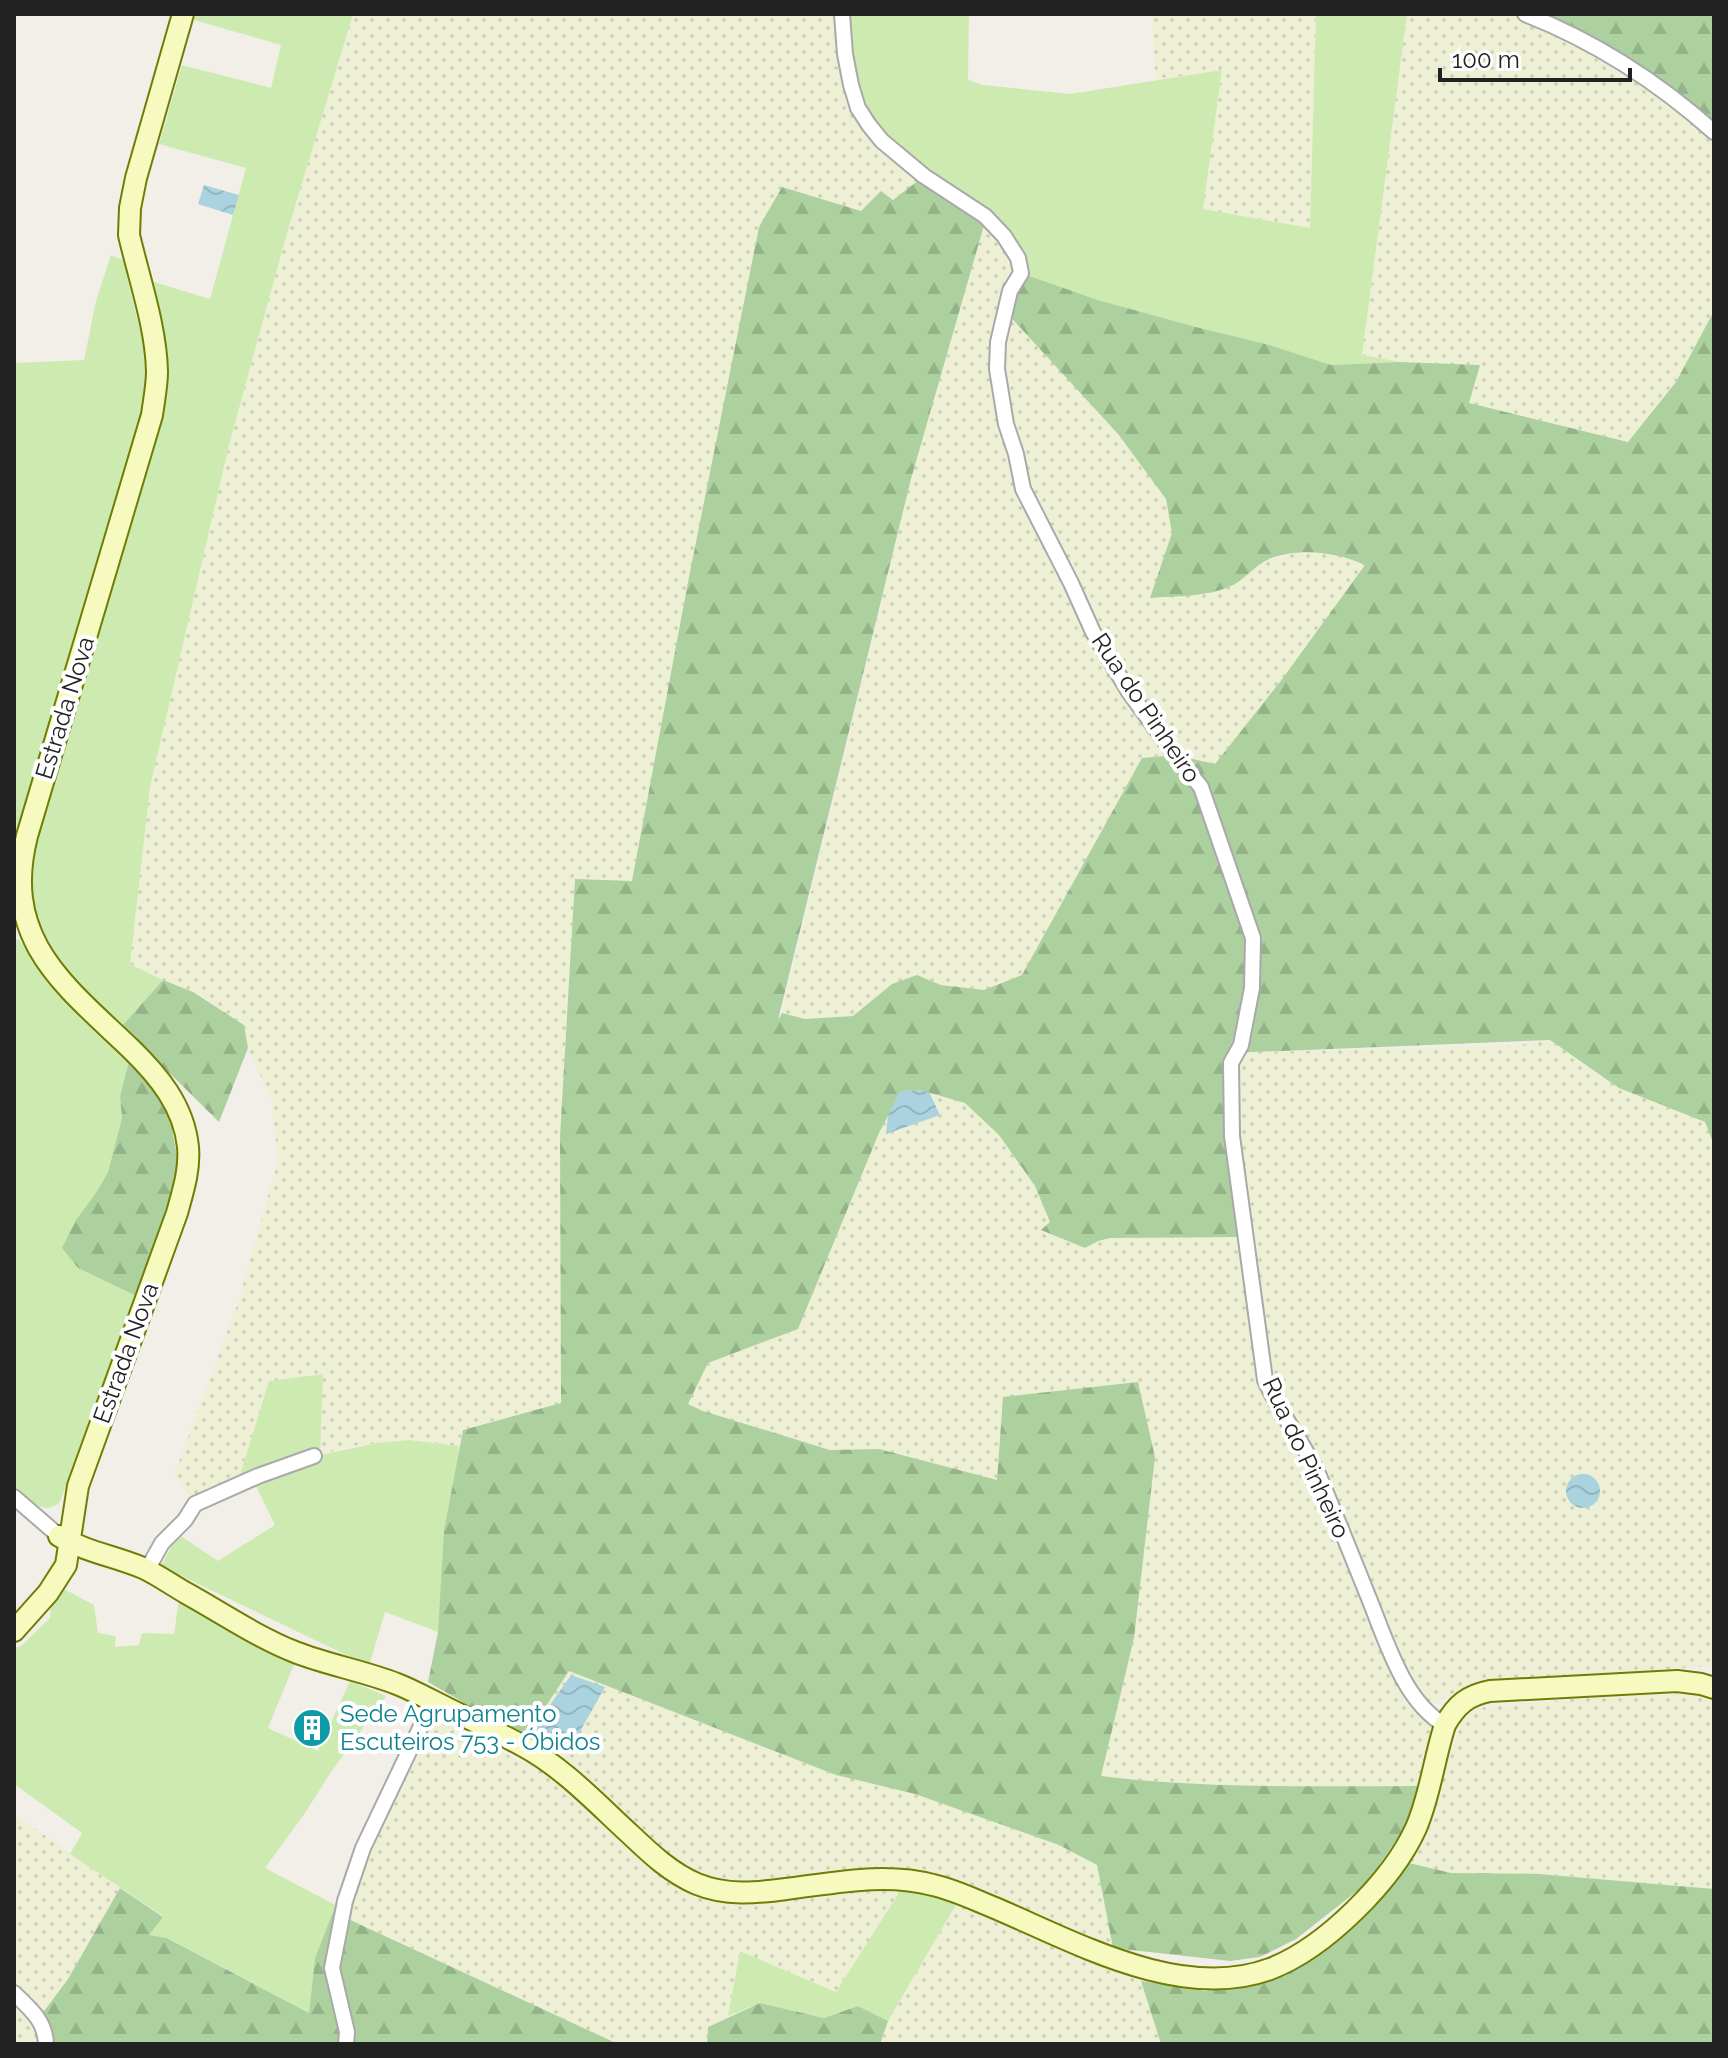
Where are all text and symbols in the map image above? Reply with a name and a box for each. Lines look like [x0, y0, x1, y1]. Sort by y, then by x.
scale bar [1440, 32, 1630, 82]
text: 100 m [1452, 45, 1520, 74]
street label: Rua do Pinheiro [1086, 627, 1207, 788]
street label: Estrada Nova [29, 633, 100, 783]
street label: Estrada Nova [87, 1279, 164, 1427]
street label: Rua do Pinheiro [1257, 1373, 1356, 1543]
place label: Sede Agrupamento Escuteiros 753 - Óbidos [340, 1699, 600, 1756]
building icon: Sede Agrupamento Escuteiros 753 - Óbidos [291, 1707, 333, 1749]

